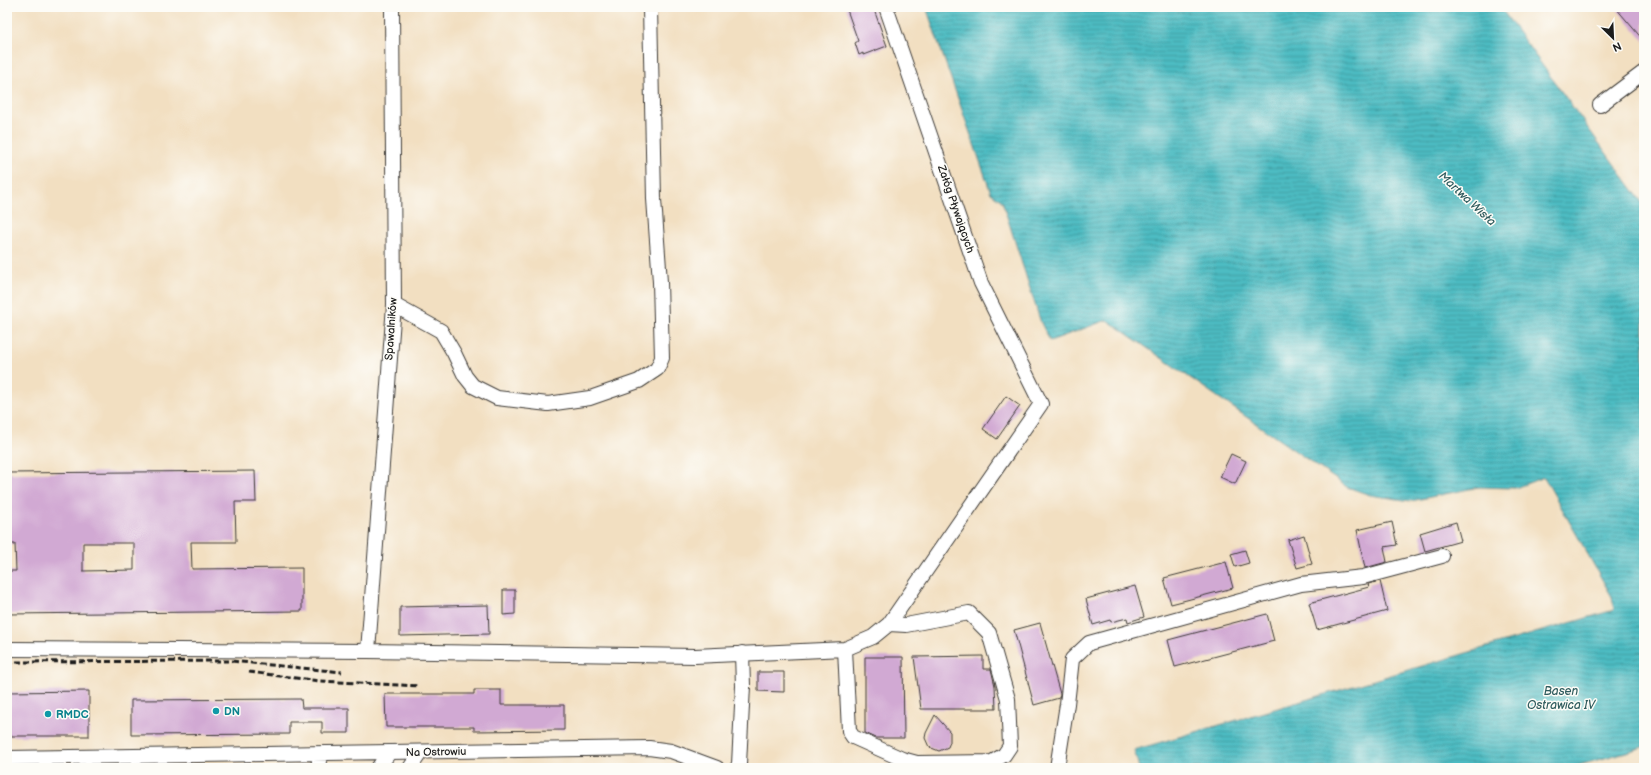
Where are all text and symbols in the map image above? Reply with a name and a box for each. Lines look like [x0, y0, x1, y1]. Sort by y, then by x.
north arrow [1593, 18, 1633, 58]
text: N [1610, 39, 1623, 54]
street label: Załóg Pływających [935, 162, 977, 255]
water label: Martwa Wisła [1435, 169, 1499, 229]
street label: Spawalników [382, 297, 400, 361]
water label: Basen Ostrawica IV [1527, 684, 1597, 713]
place label: DN [224, 705, 240, 718]
marker: DN [211, 706, 221, 716]
place label: RMDC [56, 708, 89, 721]
marker: RMDC [43, 709, 53, 719]
street label: Na Ostrowiu [406, 745, 466, 759]

